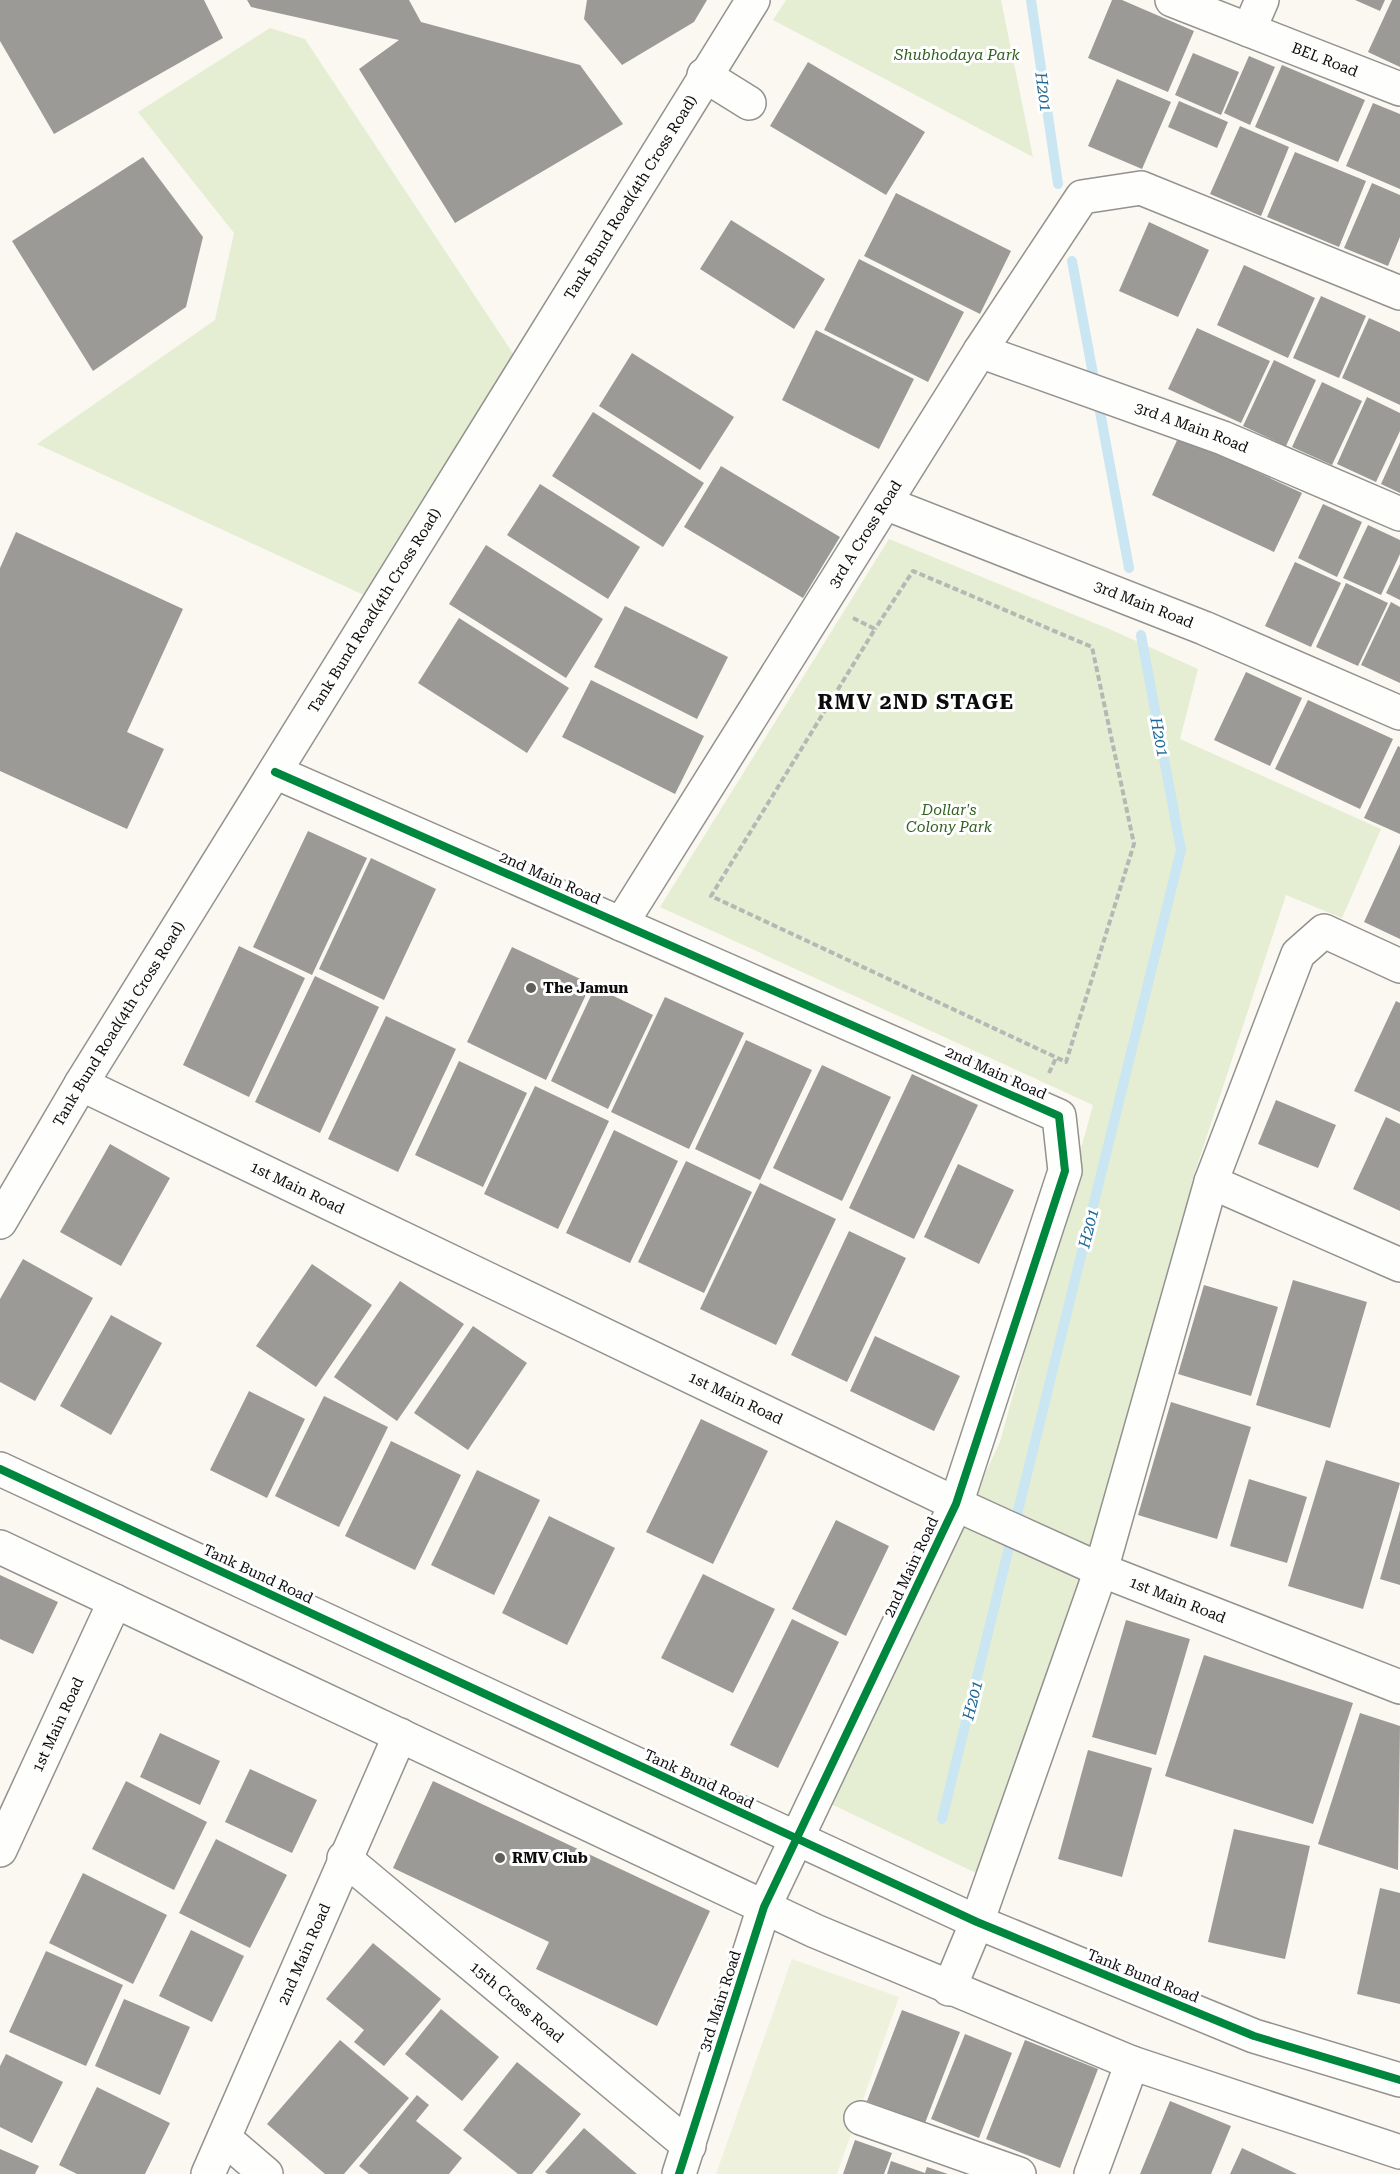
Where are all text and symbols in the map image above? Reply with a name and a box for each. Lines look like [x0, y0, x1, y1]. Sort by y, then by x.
street label: BEL Road [1289, 39, 1361, 81]
park label: Shubhodaya Park [893, 46, 1021, 64]
water label: H201 [1031, 70, 1056, 113]
street label: Tank Bund Road(4th Cross Road) [560, 92, 701, 303]
street label: 3rd A Main Road [1133, 398, 1251, 457]
street label: 3rd A Cross Road [825, 477, 906, 591]
street label: Tank Bund Road(4th Cross Road) [304, 505, 445, 716]
street label: 3rd Main Road [1092, 577, 1196, 632]
district label: RMV 2ND STAGE [818, 690, 1015, 714]
water label: H201 [1146, 715, 1173, 759]
park label: Dollar's Colony Park [906, 801, 993, 836]
street label: 2nd Main Road [497, 848, 604, 909]
street label: Tank Bund Road(4th Cross Road) [49, 918, 189, 1130]
place label: The Jamun [543, 979, 628, 997]
marker: The Jamun [524, 981, 538, 995]
street label: 2nd Main Road [943, 1043, 1050, 1104]
street label: 1st Main Road [247, 1158, 348, 1218]
water label: H201 [1074, 1206, 1103, 1251]
street label: 1st Main Road [685, 1368, 786, 1428]
street label: 2nd Main Road [880, 1514, 942, 1620]
street label: Tank Bund Road [200, 1541, 316, 1607]
street label: 1st Main Road [1126, 1573, 1229, 1627]
street label: 1st Main Road [28, 1674, 88, 1775]
water label: H201 [958, 1678, 987, 1723]
street label: Tank Bund Road [641, 1746, 757, 1812]
place label: RMV Club [512, 1849, 588, 1867]
marker: RMV Club [493, 1851, 507, 1865]
street label: 2nd Main Road [274, 1900, 334, 2008]
street label: Tank Bund Road [1084, 1945, 1202, 2007]
street label: 3rd Main Road [695, 1948, 745, 2054]
street label: 15th Cross Road [466, 1958, 568, 2047]

